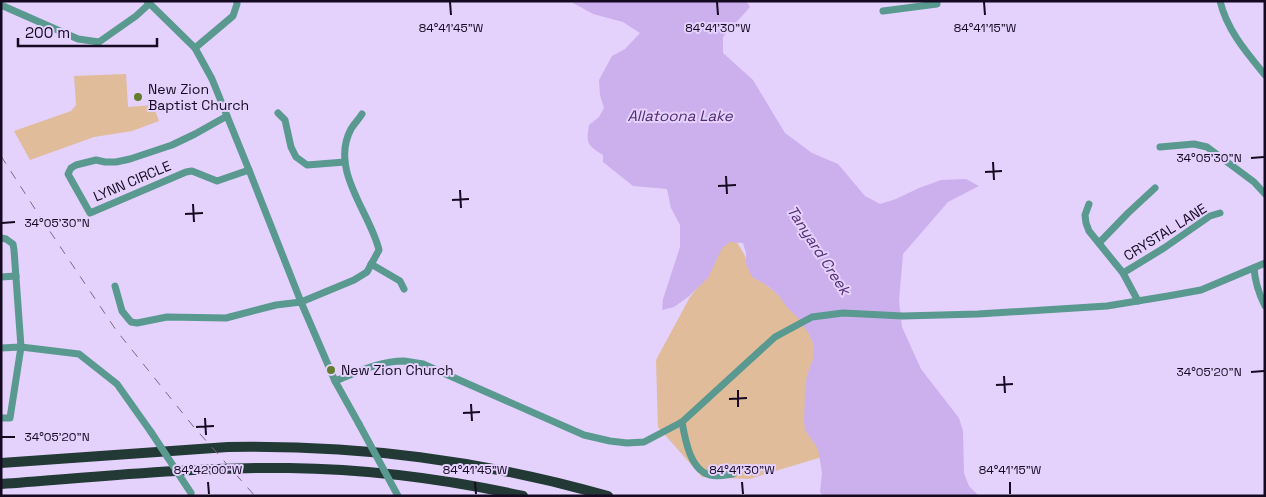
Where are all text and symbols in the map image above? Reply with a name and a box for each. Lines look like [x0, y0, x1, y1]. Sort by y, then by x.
scale bar [18, 15, 156, 47]
text: 84°41'45"W [419, 20, 484, 36]
text: 84°41'30"W [685, 20, 751, 36]
text: 84°41'15"W [954, 20, 1017, 36]
text: 200 m [25, 23, 70, 42]
place label: New Zion Baptist Church [148, 80, 249, 114]
marker: New Zion Baptist Church [132, 91, 144, 103]
water label: Allatoona Lake [627, 106, 734, 125]
text: 34°05'30"N [1176, 150, 1242, 166]
street label: LYNN CIRCLE [91, 157, 174, 205]
street label: CRYSTAL LANE [1120, 199, 1210, 265]
water label: Tanyard Creek [783, 202, 856, 300]
text: 34°05'30"N [24, 215, 90, 231]
place label: New Zion Church [341, 361, 454, 379]
marker: New Zion Church [325, 364, 337, 376]
text: 34°05'20"N [1176, 364, 1242, 380]
text: 34°05'20"N [24, 429, 90, 445]
text: 84°42'00"W [174, 462, 243, 478]
text: 84°41'45"W [443, 462, 508, 478]
text: 84°41'30"W [709, 462, 775, 478]
text: 84°41'15"W [979, 462, 1042, 478]

